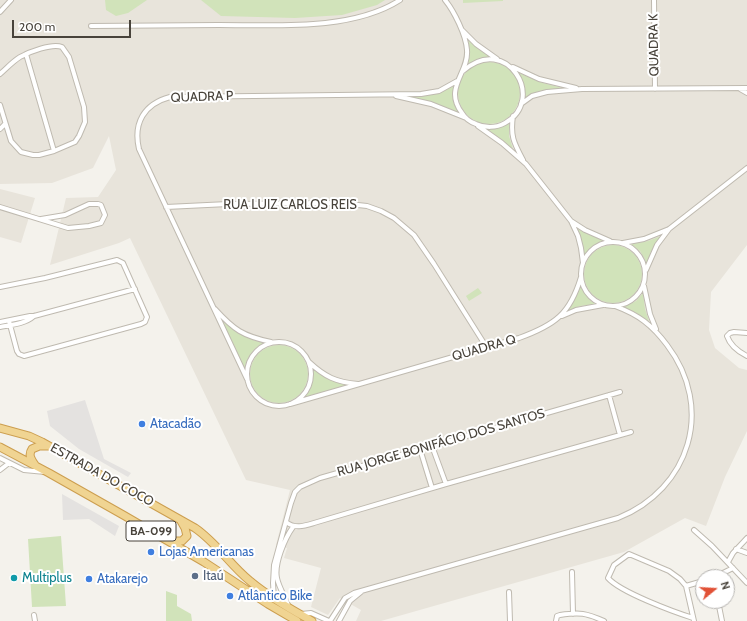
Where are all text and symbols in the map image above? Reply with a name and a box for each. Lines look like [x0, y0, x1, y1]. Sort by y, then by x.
scale bar [14, 12, 133, 38]
street label: QUADRA K [646, 13, 662, 77]
text: 200 m [19, 19, 55, 34]
street label: QUADRA P [170, 88, 234, 106]
street label: RUA LUIZ CARLOS REIS [223, 197, 357, 213]
street label: QUADRA Q [450, 331, 518, 365]
street label: RUA JORGE BONIFÁCIO DOS SANTOS [335, 406, 547, 480]
place label: Atacadão [150, 416, 201, 432]
marker: Atacadão [137, 419, 147, 429]
street label: ESTRADA DO COCO [48, 440, 156, 510]
road number: BA-099 [126, 521, 176, 541]
place label: Lojas Americanas [159, 544, 254, 560]
marker: Lojas Americanas [146, 547, 156, 557]
place label: Itaú [203, 568, 224, 584]
north arrow [695, 569, 735, 609]
place label: Multiplus [22, 570, 72, 586]
place label: Atakarejo [97, 571, 148, 587]
marker: Itaú [190, 571, 200, 581]
marker: Multiplus [9, 573, 19, 583]
marker: Atakarejo [84, 574, 94, 584]
text: N [718, 580, 733, 591]
place label: Atlântico Bike [238, 588, 312, 604]
marker: Atlântico Bike [225, 591, 235, 601]

